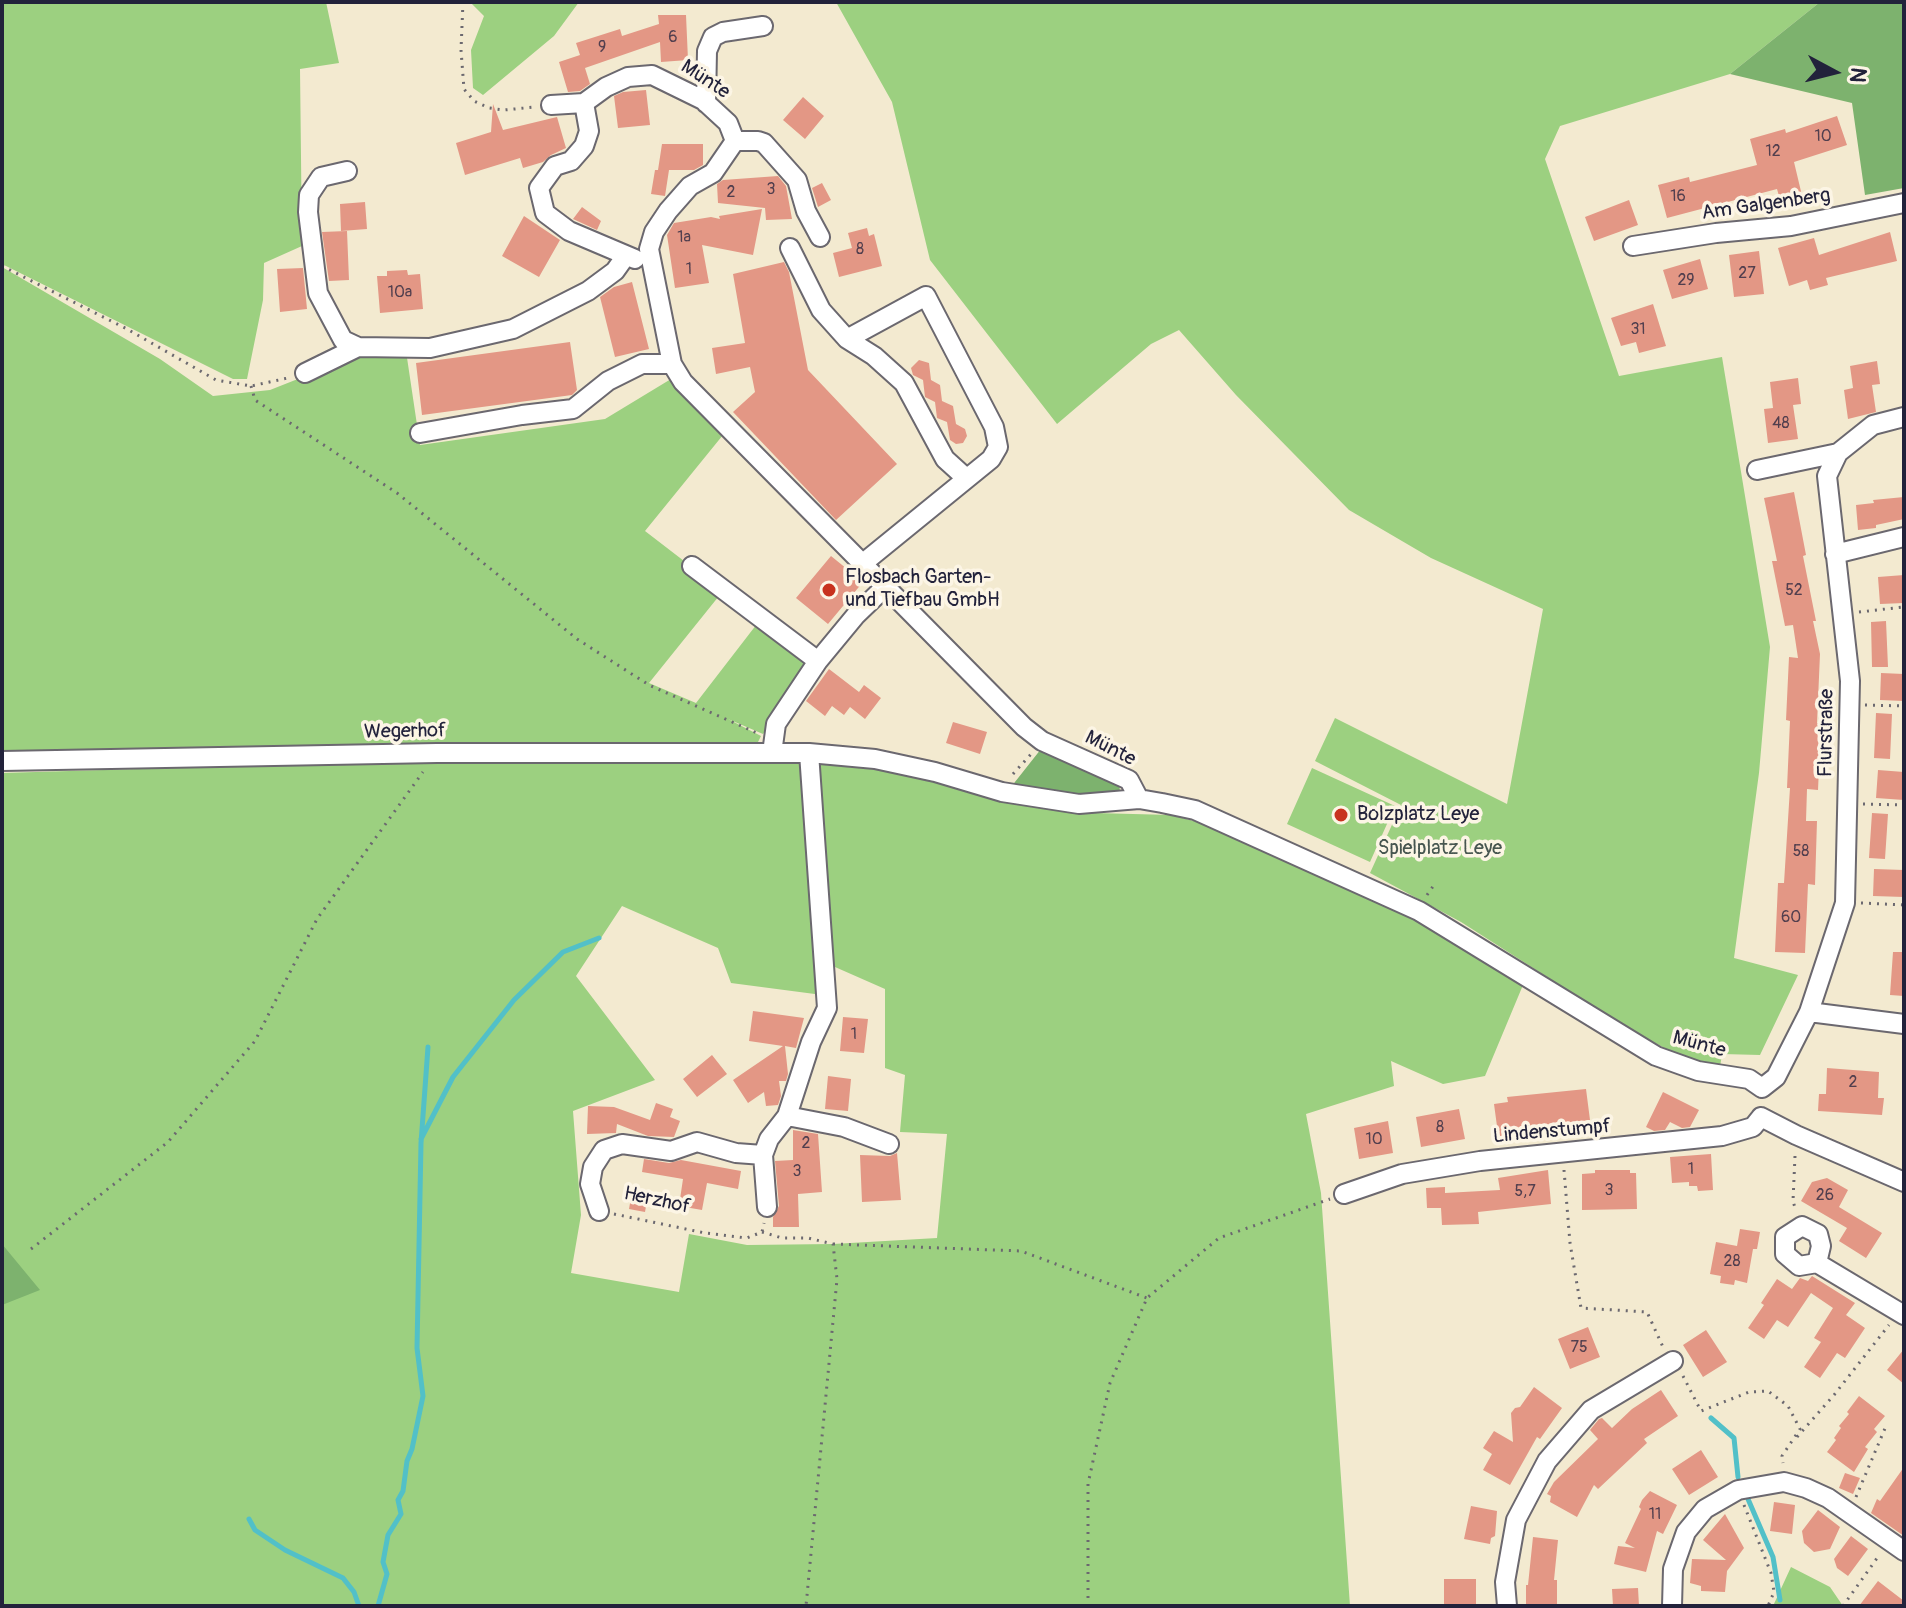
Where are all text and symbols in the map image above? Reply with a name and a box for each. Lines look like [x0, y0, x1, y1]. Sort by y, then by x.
house number: 6 [668, 28, 678, 48]
north arrow [1794, 32, 1874, 112]
house number: 9 [598, 38, 606, 58]
street label: Münte [676, 55, 734, 105]
text: N [1843, 66, 1873, 84]
house number: 10 [1814, 127, 1832, 147]
house number: 12 [1765, 142, 1781, 162]
house number: 3 [767, 180, 775, 200]
house number: 2 [727, 183, 735, 203]
street label: Am Galgenberg [1700, 184, 1832, 226]
house number: 16 [1670, 187, 1686, 207]
house number: 1a [677, 228, 691, 248]
house number: 8 [856, 240, 864, 260]
house number: 1 [686, 260, 692, 280]
house number: 27 [1738, 264, 1756, 284]
house number: 29 [1677, 271, 1695, 291]
house number: 10a [388, 283, 412, 303]
house number: 31 [1630, 320, 1646, 340]
house number: 48 [1772, 414, 1790, 434]
place label: Flosbach Garten- und Tiefbau GmbH [845, 566, 1000, 613]
marker: Flosbach Garten- und Tiefbau GmbH [820, 581, 838, 599]
house number: 52 [1785, 581, 1803, 601]
street label: Flurstraße [1814, 689, 1840, 777]
street label: Wegerhof [364, 719, 446, 745]
street label: Münte [1081, 726, 1139, 772]
place label: Bolzplatz Leye [1357, 803, 1479, 827]
marker: Bolzplatz Leye [1332, 806, 1350, 824]
park label: Spielplatz Leye [1378, 837, 1502, 861]
house number: 58 [1793, 842, 1809, 862]
house number: 60 [1781, 908, 1801, 928]
house number: 1 [851, 1025, 857, 1045]
street label: Münte [1670, 1026, 1728, 1064]
house number: 2 [1849, 1073, 1857, 1093]
street label: Lindenstumpf [1492, 1115, 1612, 1149]
house number: 8 [1436, 1118, 1444, 1138]
house number: 10 [1365, 1130, 1383, 1150]
house number: 2 [802, 1134, 810, 1154]
house number: 1 [1688, 1160, 1694, 1180]
house number: 3 [793, 1162, 801, 1182]
house number: 3 [1605, 1181, 1613, 1201]
street label: Herzhof [621, 1182, 693, 1220]
house number: 5,7 [1514, 1182, 1536, 1202]
house number: 26 [1816, 1186, 1834, 1206]
house number: 28 [1723, 1252, 1741, 1272]
house number: 75 [1570, 1338, 1588, 1358]
house number: 11 [1649, 1505, 1661, 1525]

